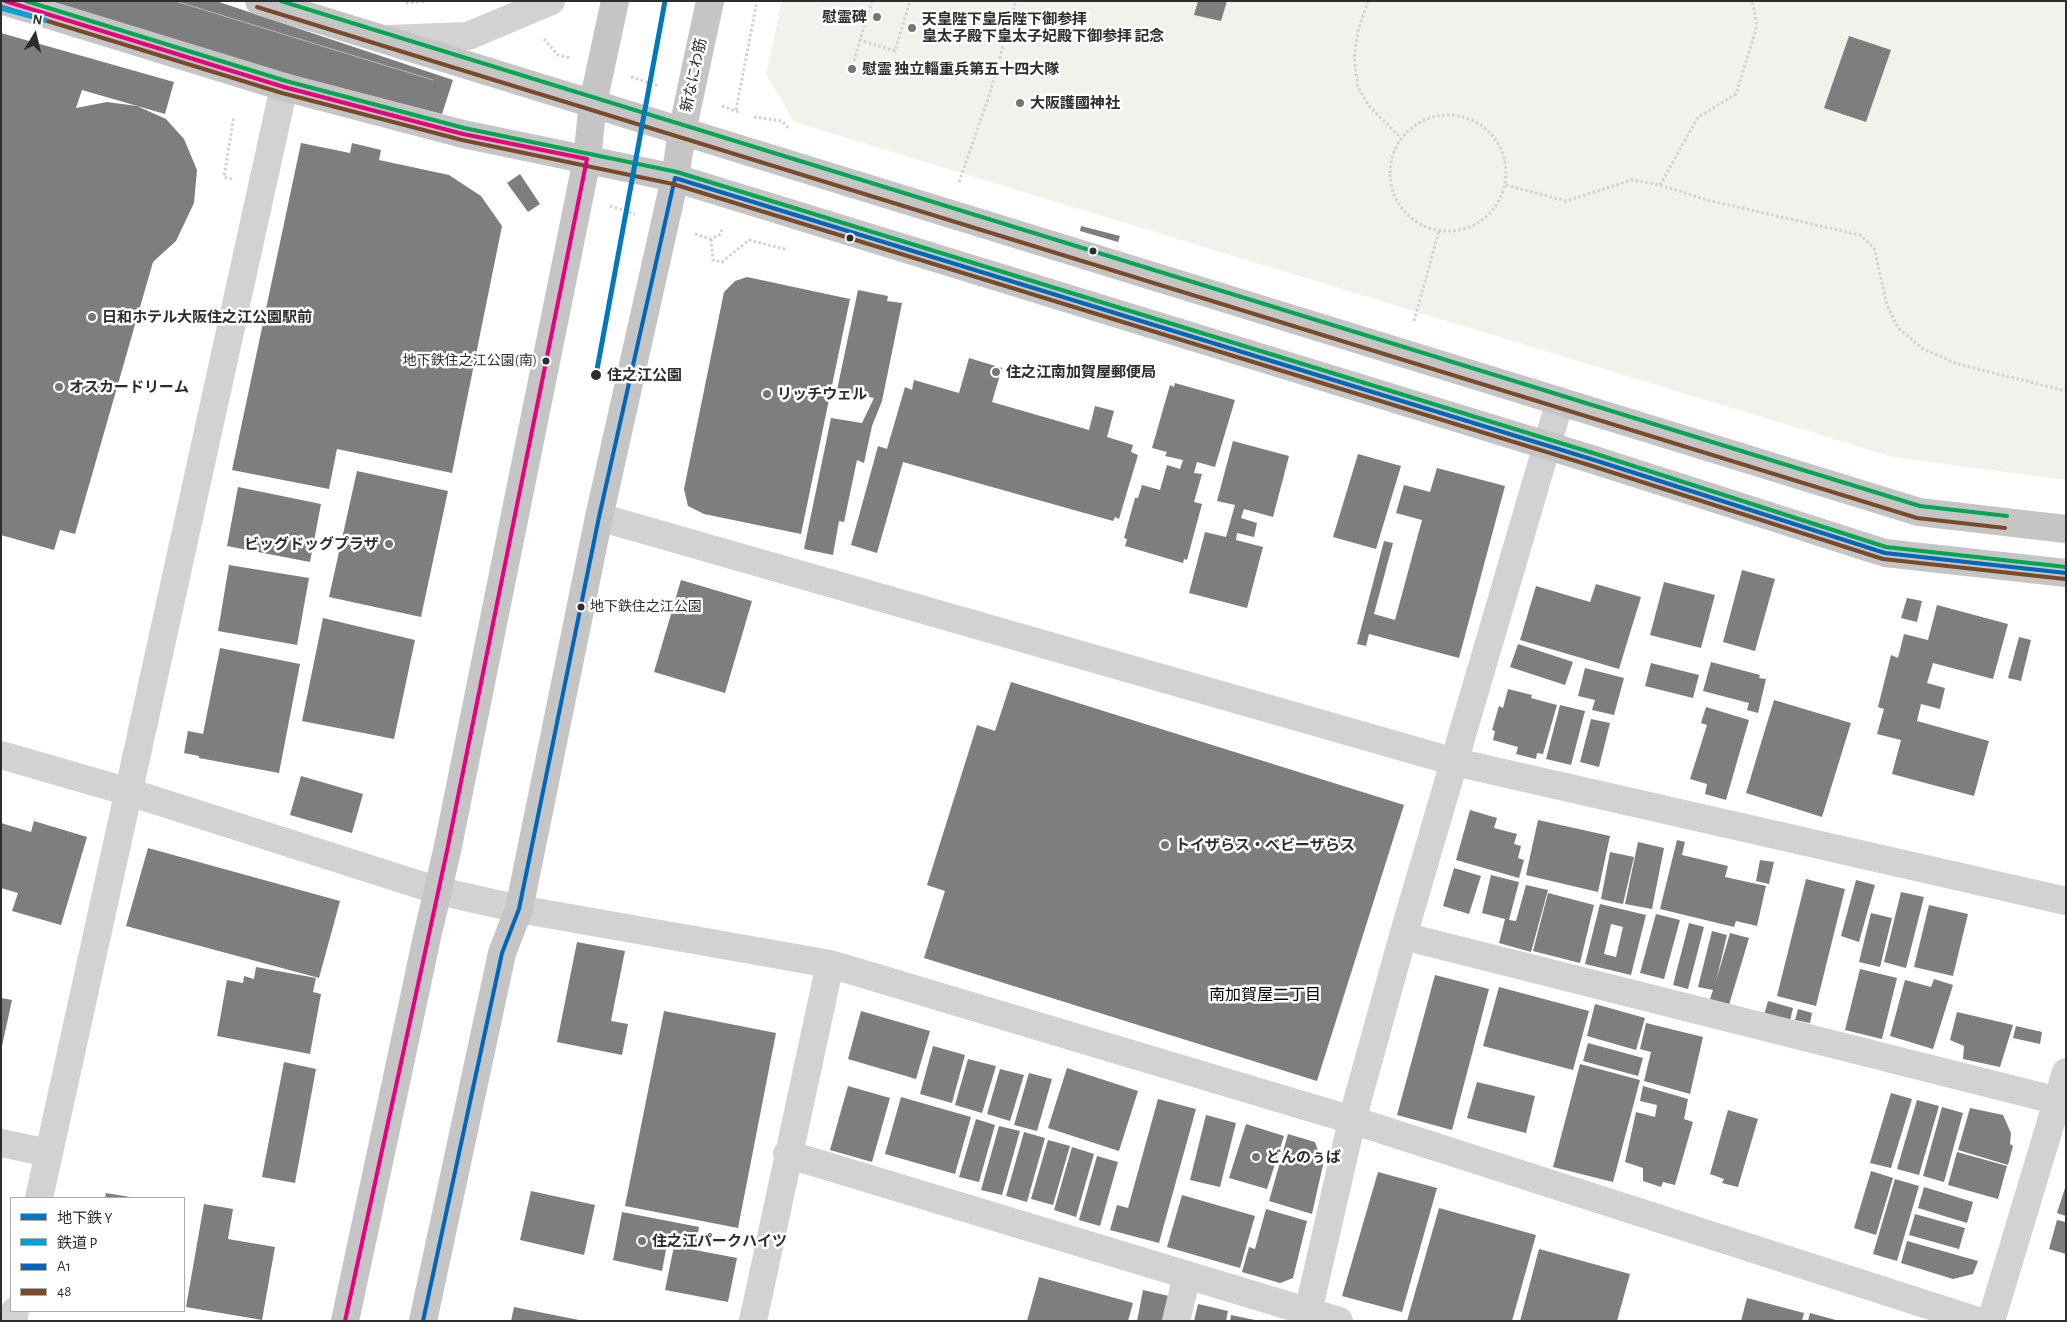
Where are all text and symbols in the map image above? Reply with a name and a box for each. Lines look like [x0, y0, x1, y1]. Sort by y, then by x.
place label: 慰霊碑 [822, 8, 867, 26]
north arrow [10, 10, 60, 60]
place label: 天皇陛下皇后陛下御参拝 皇太子殿下皇太子妃殿下御参拝 記念 [922, 10, 1164, 45]
marker: 慰霊碑 [871, 11, 883, 23]
text: N [31, 13, 43, 28]
marker: 天皇陛下皇后陛下御参拝 皇太子殿下皇太子妃殿下御参拝 記念 [906, 22, 918, 34]
street label: 新なにわ筋 [677, 36, 711, 114]
place label: 慰霊 独立輜重兵第五十四大隊 [862, 60, 1059, 78]
marker: 慰霊 独立輜重兵第五十四大隊 [846, 63, 858, 75]
place label: 大阪護國神社 [1030, 94, 1120, 112]
marker: 大阪護國神社 [1014, 97, 1026, 109]
unlabelled marker [845, 233, 855, 243]
unlabelled marker [1088, 246, 1098, 256]
place label: 日和ホテル大阪住之江公園駅前 [102, 308, 312, 326]
marker: 日和ホテル大阪住之江公園駅前 [86, 311, 98, 323]
place label: 地下鉄住之江公園(南) [403, 353, 537, 369]
marker: 地下鉄住之江公園(南) [541, 356, 551, 366]
place label: 住之江南加賀屋郵便局 [1006, 363, 1156, 381]
place label: 住之江公園 [607, 366, 682, 384]
marker: 住之江南加賀屋郵便局 [990, 366, 1002, 378]
marker: 住之江公園 [589, 368, 603, 382]
place label: オスカードリーム [69, 378, 189, 396]
marker: オスカードリーム [53, 381, 65, 393]
place label: リッチウェル [777, 385, 867, 403]
marker: リッチウェル [761, 388, 773, 400]
place label: ビッグドッグプラザ [244, 535, 379, 553]
marker: ビッグドッグプラザ [383, 538, 395, 550]
place label: 地下鉄住之江公園 [590, 599, 702, 615]
marker: 地下鉄住之江公園 [576, 602, 586, 612]
place label: トイザらス・ベビーザらス [1175, 836, 1355, 854]
marker: トイザらス・ベビーザらス [1159, 839, 1171, 851]
district label: 南加賀屋二丁目 [1209, 985, 1321, 1005]
place label: どんのぅば [1266, 1148, 1341, 1166]
marker: どんのぅば [1250, 1151, 1262, 1163]
legend [10, 1197, 185, 1312]
text: 地下鉄 Y [57, 1211, 112, 1226]
place label: 住之江パークハイツ [652, 1232, 787, 1250]
marker: 住之江パークハイツ [636, 1235, 648, 1247]
text: 鉄道 P [57, 1236, 97, 1251]
text: A1 [57, 1259, 71, 1274]
text: 48 [57, 1284, 71, 1299]

